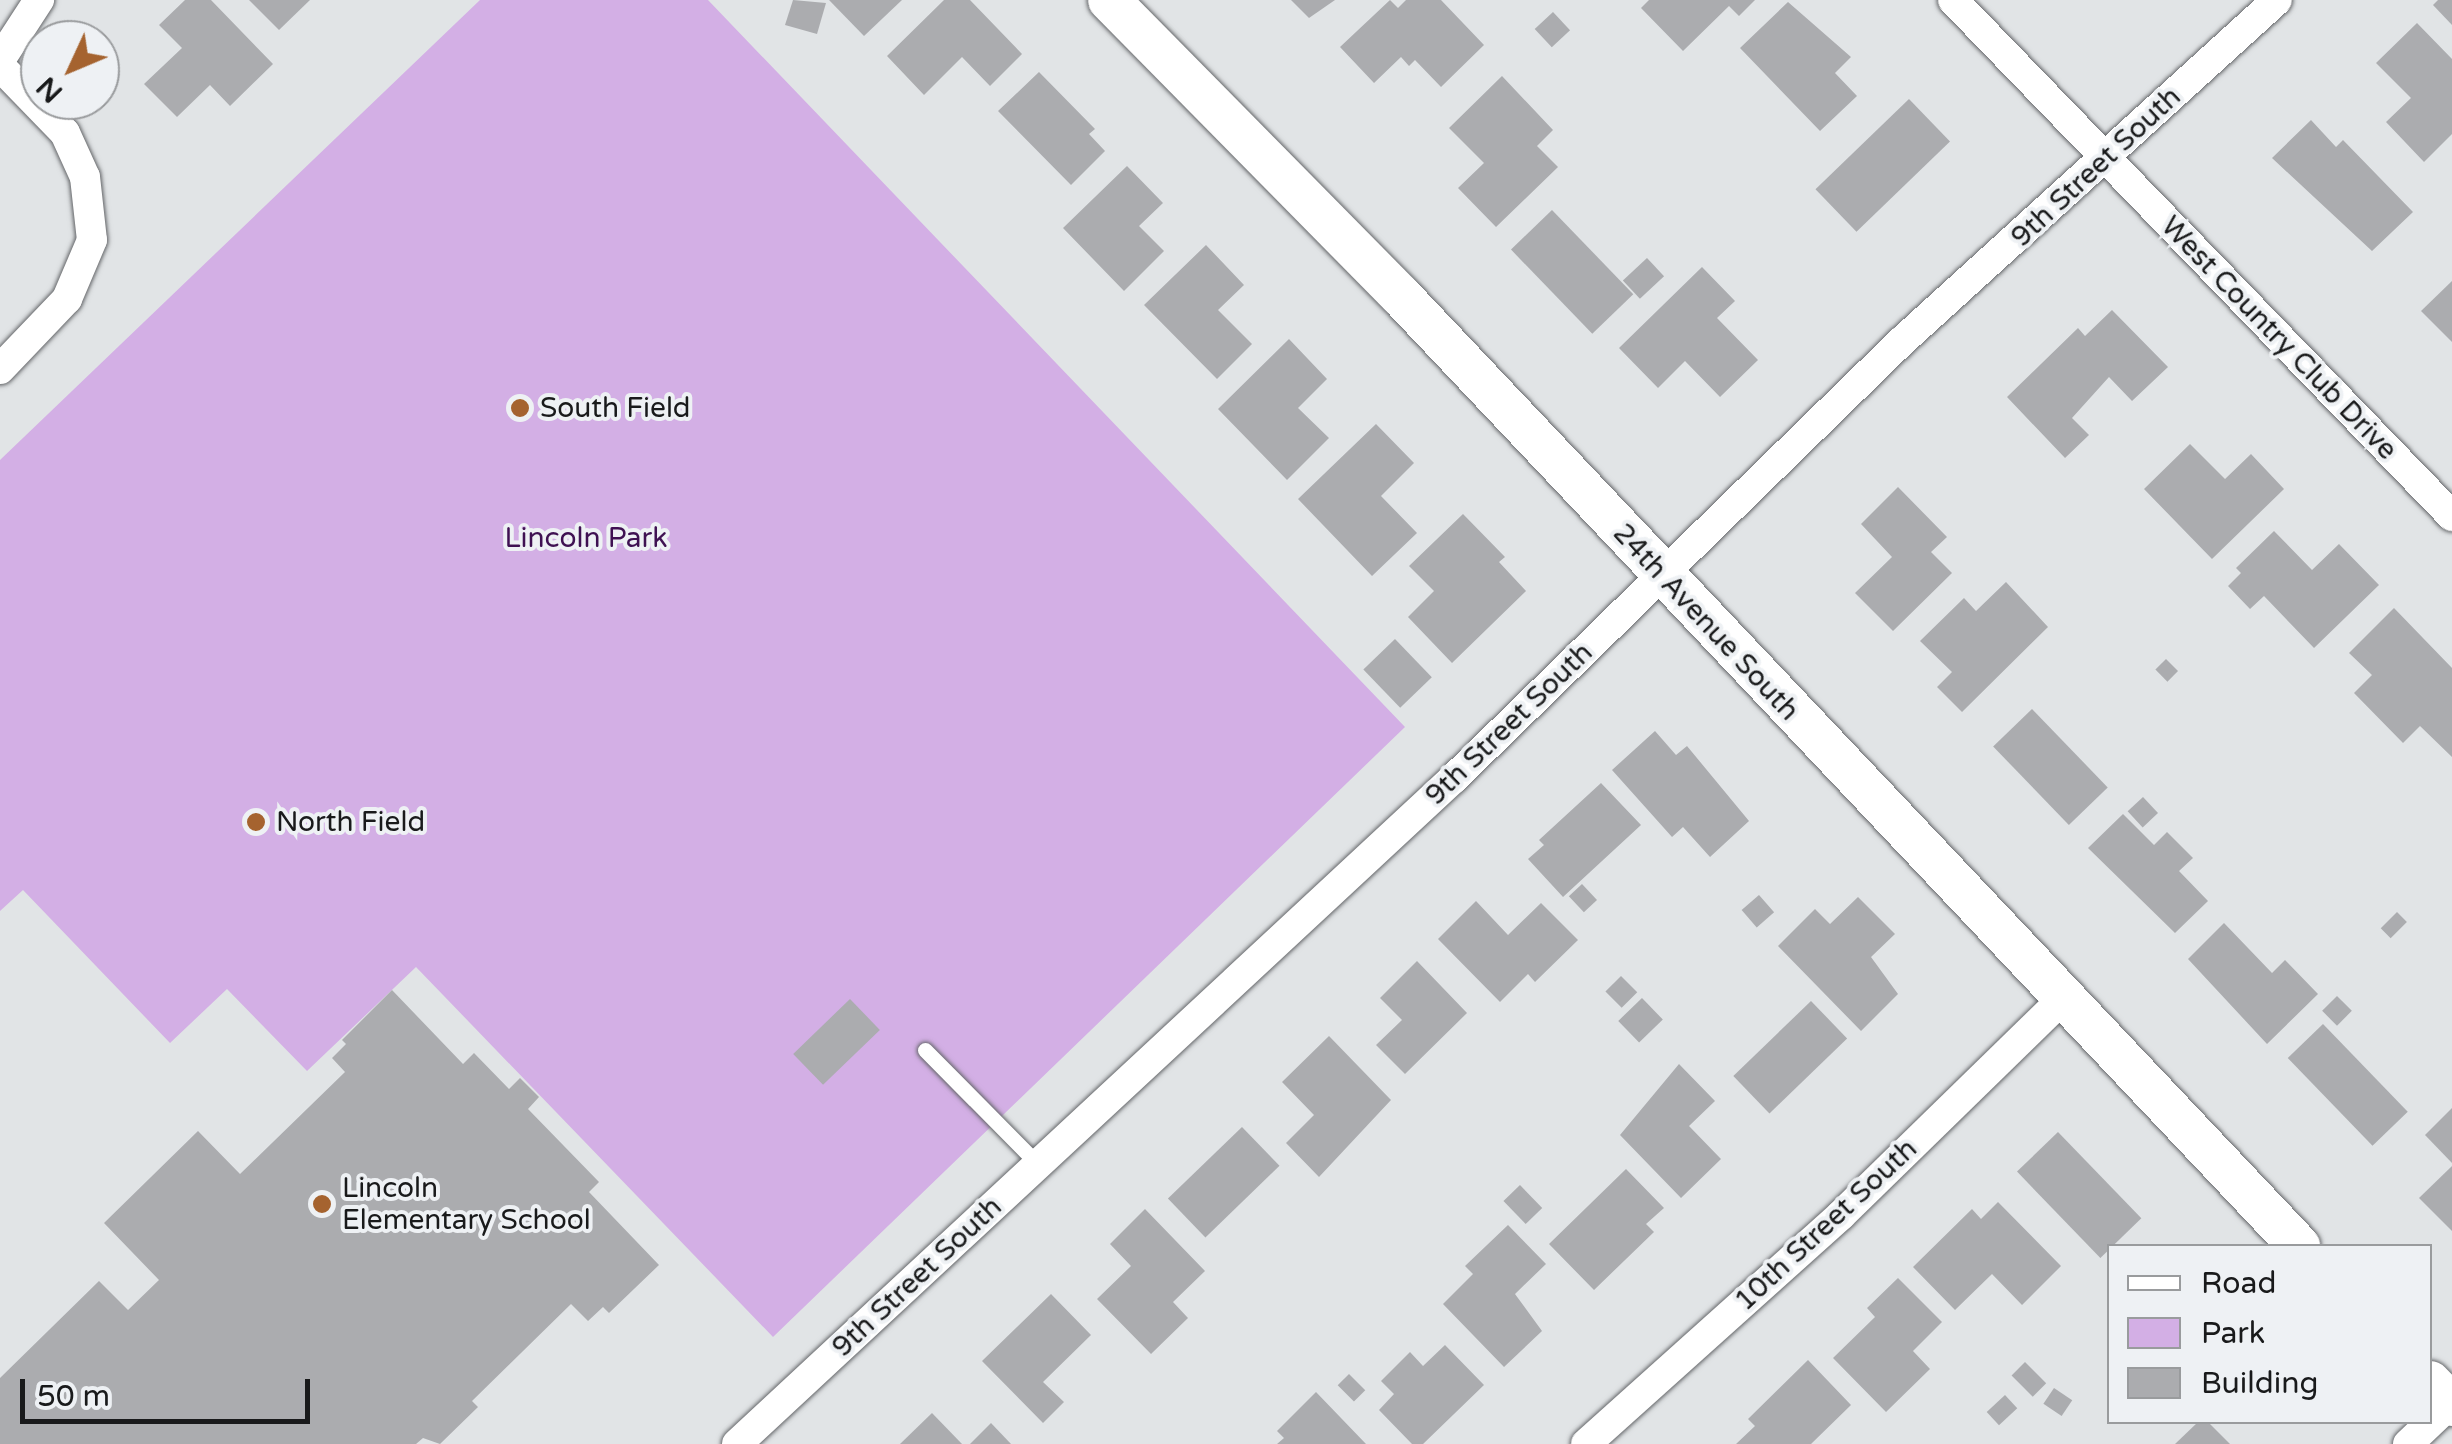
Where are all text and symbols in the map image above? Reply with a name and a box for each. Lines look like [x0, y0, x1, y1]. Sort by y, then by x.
north arrow [20, 20, 120, 120]
text: N [30, 70, 70, 109]
street label: 9th Street South [2004, 80, 2188, 254]
street label: West Country Club Drive [2154, 209, 2404, 467]
place label: South Field [540, 391, 691, 425]
marker: South Field [509, 397, 531, 419]
street label: 24th Avenue South [1606, 517, 1806, 727]
park label: Lincoln Park [504, 521, 668, 555]
street label: 9th Street South [1419, 636, 1599, 812]
place label: North Field [276, 805, 425, 839]
marker: North Field [245, 811, 267, 833]
street label: 10th Street South [1728, 1132, 1924, 1318]
place label: Lincoln Elementary School [342, 1171, 591, 1237]
street label: 9th Street South [825, 1190, 1009, 1364]
marker: Lincoln Elementary School [311, 1193, 333, 1215]
legend [2107, 1244, 2432, 1424]
text: Road [2201, 1265, 2276, 1302]
text: Park [2201, 1315, 2265, 1352]
scale bar [25, 1359, 315, 1421]
text: Building [2201, 1365, 2318, 1402]
text: 50 m [37, 1378, 110, 1415]

